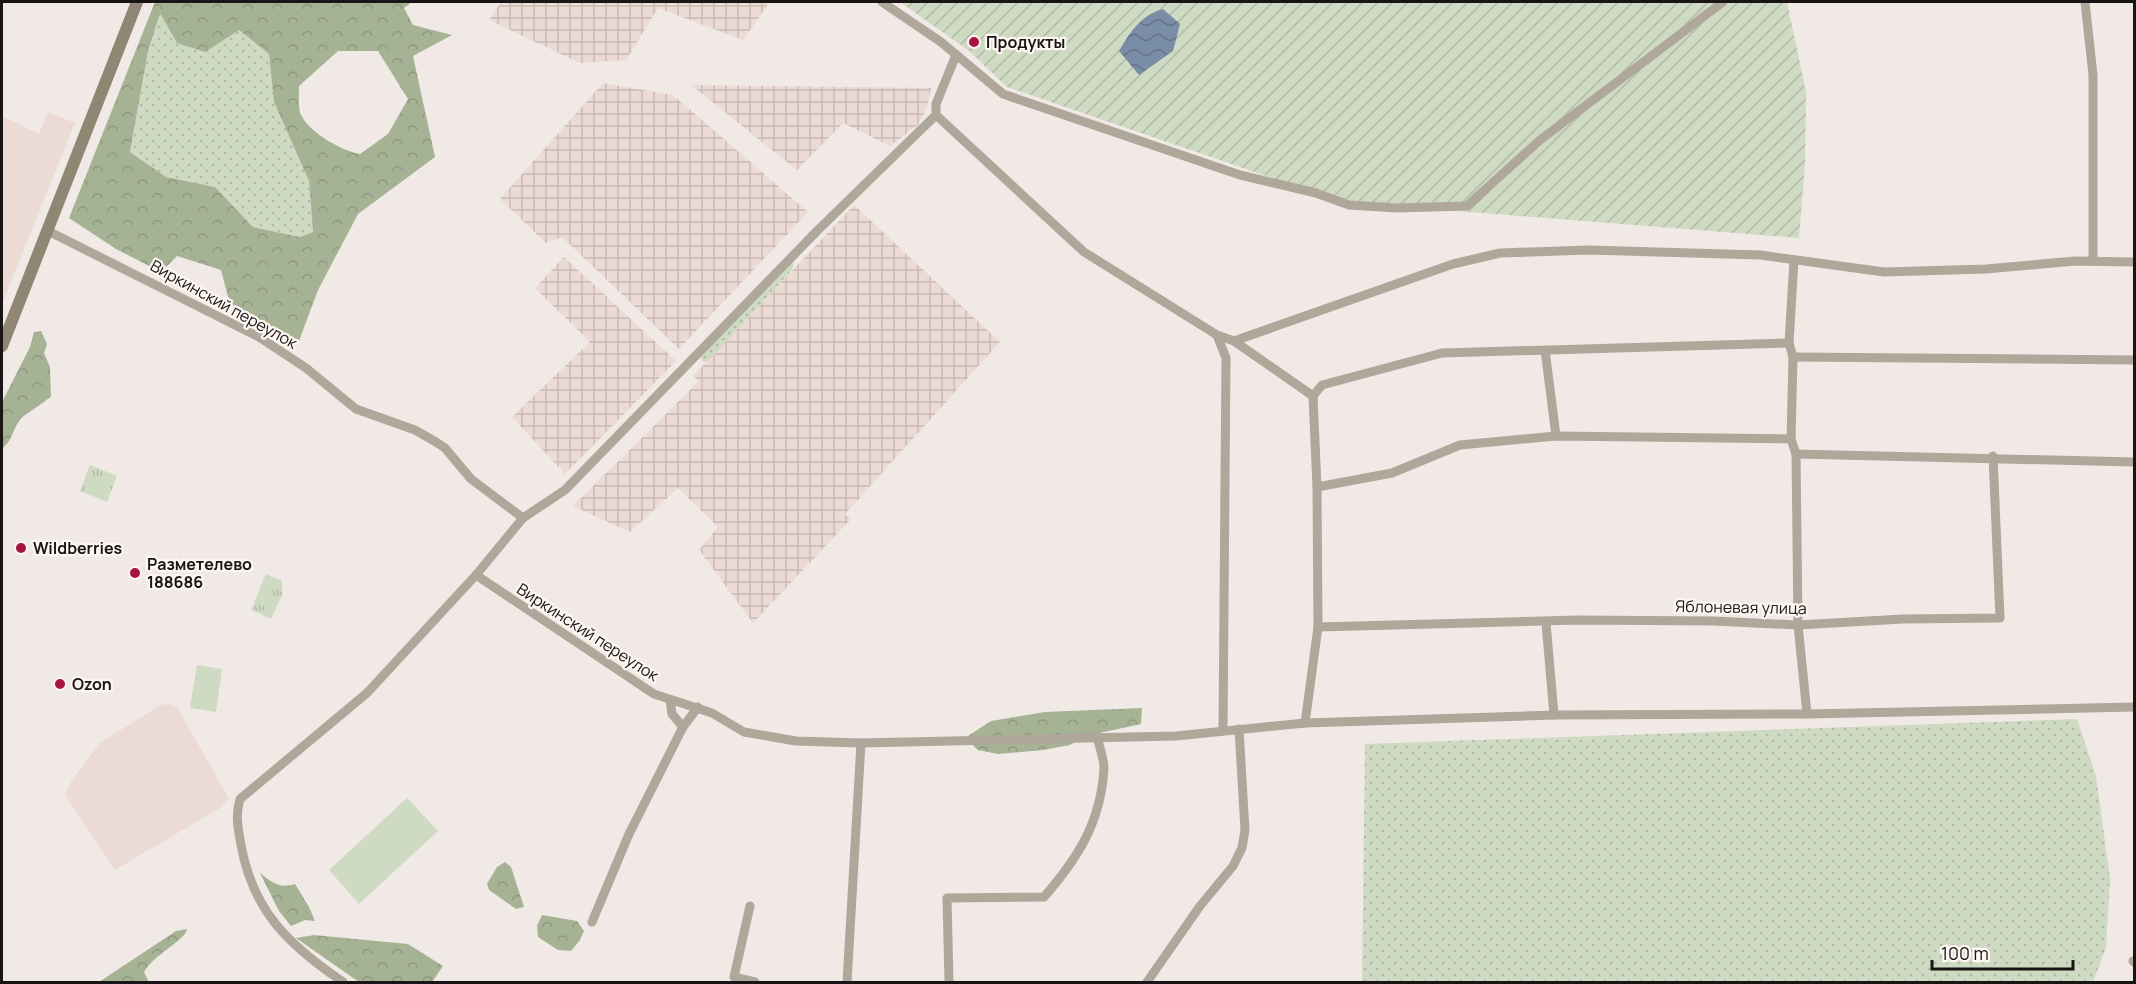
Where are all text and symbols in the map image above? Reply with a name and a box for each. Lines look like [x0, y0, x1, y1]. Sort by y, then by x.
place label: Продукты [986, 31, 1065, 53]
marker: Продукты [967, 35, 981, 49]
street label: Виркинский переулок [147, 254, 302, 354]
place label: Wildberries [33, 537, 123, 559]
marker: Wildberries [14, 541, 28, 555]
place label: Разметелево 188686 [147, 553, 252, 593]
marker: Разметелево 188686 [128, 566, 142, 580]
street label: Виркинский переулок [513, 578, 664, 687]
street label: Яблоневая улица [1675, 595, 1807, 619]
place label: Ozon [72, 673, 112, 695]
marker: Ozon [53, 677, 67, 691]
scale bar [1932, 933, 2073, 971]
text: 100 m [1941, 941, 1989, 965]

